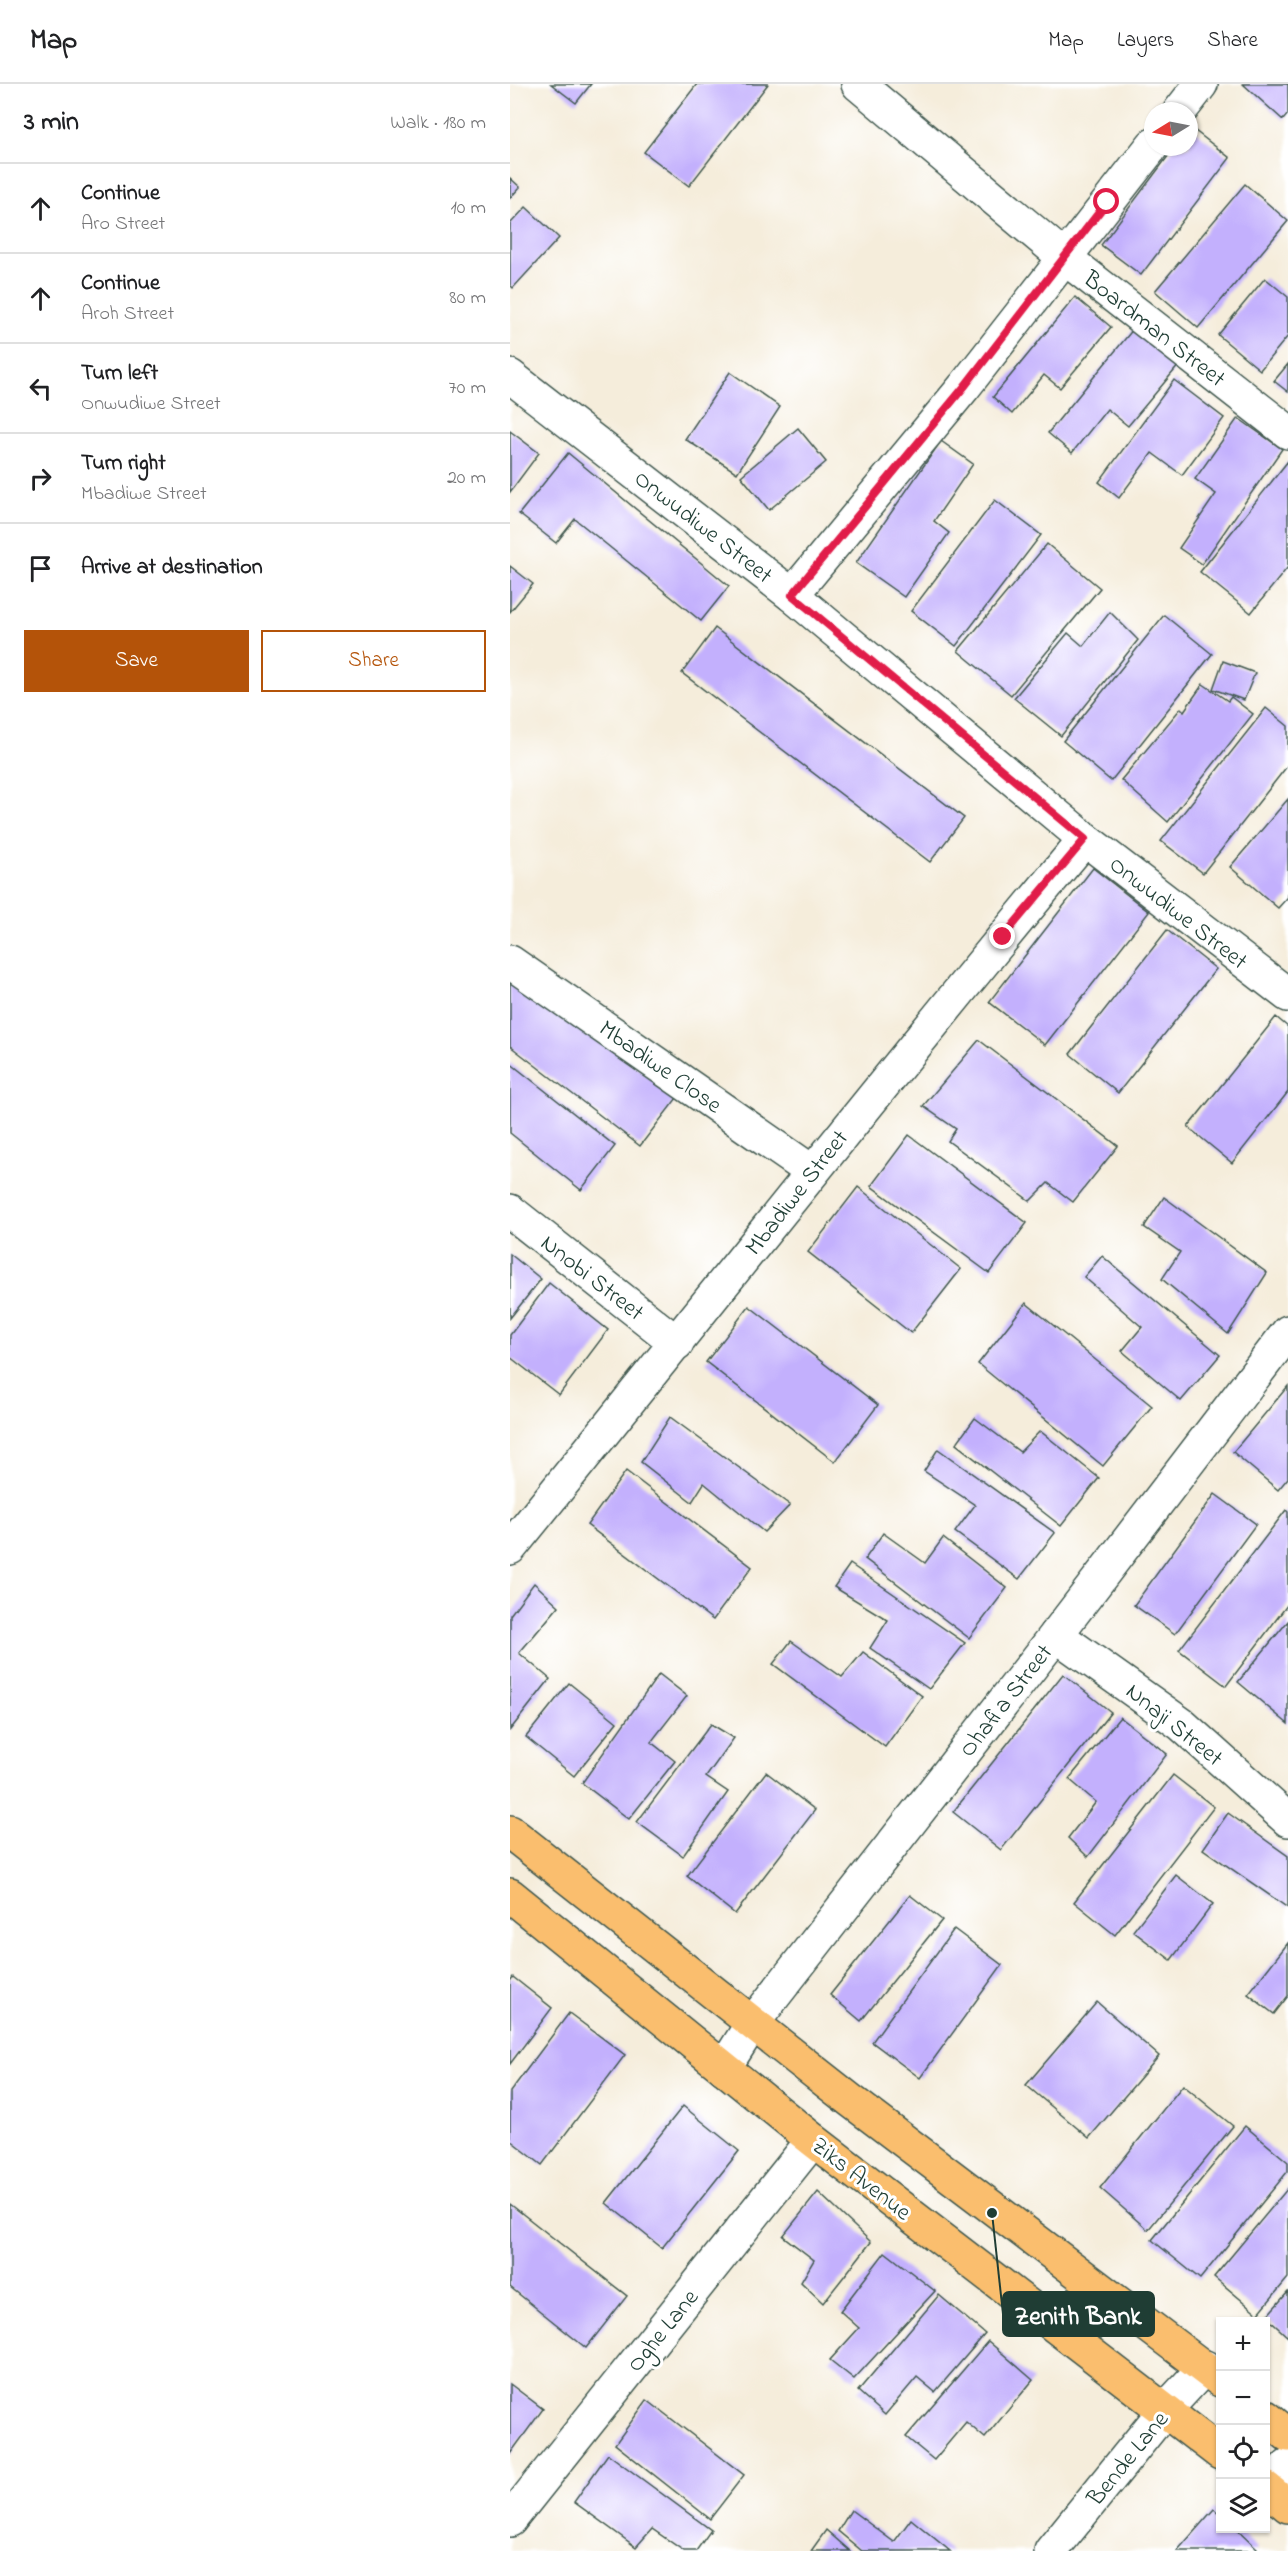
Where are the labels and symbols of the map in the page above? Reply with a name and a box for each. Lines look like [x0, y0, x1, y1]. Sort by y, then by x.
north arrow [1144, 102, 1198, 156]
route start [1093, 188, 1119, 214]
street label: Boardman Street [1074, 262, 1232, 397]
street label: Onwudiwe Street [626, 463, 779, 593]
street label: Onwudiwe Street [1101, 849, 1254, 979]
route end [989, 923, 1015, 949]
street label: Mbadiwe Close [591, 1013, 728, 1124]
street label: Mbadiwe Street [738, 1123, 858, 1264]
street label: Nnobi Street [532, 1227, 651, 1331]
street label: Ohafia Street [952, 1638, 1062, 1766]
street label: Nnaji Street [1117, 1676, 1230, 1776]
street label: Ziks Avenue [803, 2130, 918, 2230]
street label: Oghe Lane [619, 2282, 709, 2381]
callout: Zenith Bank [1003, 2292, 1154, 2336]
text: Zenith Bank [1014, 2299, 1142, 2337]
street label: Bende Lane [1079, 2404, 1178, 2515]

